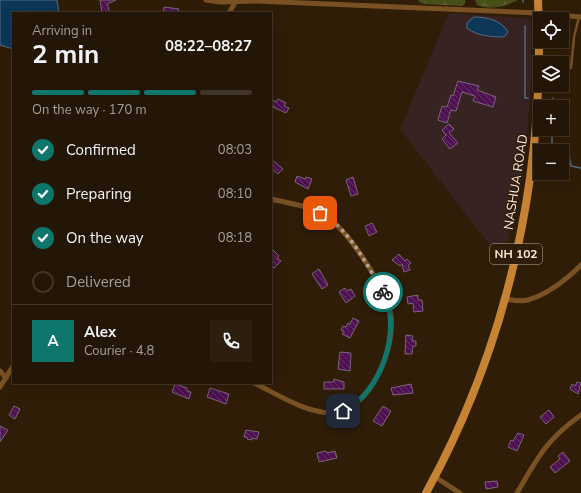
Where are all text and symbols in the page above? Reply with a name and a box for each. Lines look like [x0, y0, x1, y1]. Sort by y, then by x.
map controls [533, 12, 569, 180]
button: locate [533, 12, 569, 48]
text: Arriving in [32, 22, 92, 40]
text: 08:22–08:27 [165, 36, 252, 56]
text: 2 min [32, 37, 99, 72]
button: layers [533, 56, 569, 92]
button: + [533, 100, 569, 136]
text: On the way · 170 m [32, 101, 147, 119]
street label: NASHUA ROAD [500, 133, 532, 231]
icon: check [32, 139, 54, 161]
text: Confirmed [66, 140, 136, 160]
text: 08:03 [218, 141, 252, 159]
button: − [533, 144, 569, 180]
icon: check [32, 183, 54, 205]
text: Preparing [66, 184, 131, 204]
text: 08:10 [218, 185, 252, 203]
pin [303, 196, 337, 230]
icon: bag [309, 202, 331, 224]
icon: check [32, 227, 54, 249]
text: On the way [66, 228, 144, 248]
text: 08:18 [218, 229, 252, 247]
road number: NH 102 [490, 244, 542, 264]
text: Delivered [66, 272, 131, 292]
courier [363, 272, 403, 312]
icon: bike [372, 281, 394, 303]
button: phone [210, 320, 252, 362]
text: Alex [84, 322, 116, 342]
text: A [47, 331, 59, 351]
text: Courier · 4.8 [84, 342, 154, 360]
pin [326, 394, 360, 428]
icon: home [332, 400, 354, 422]

